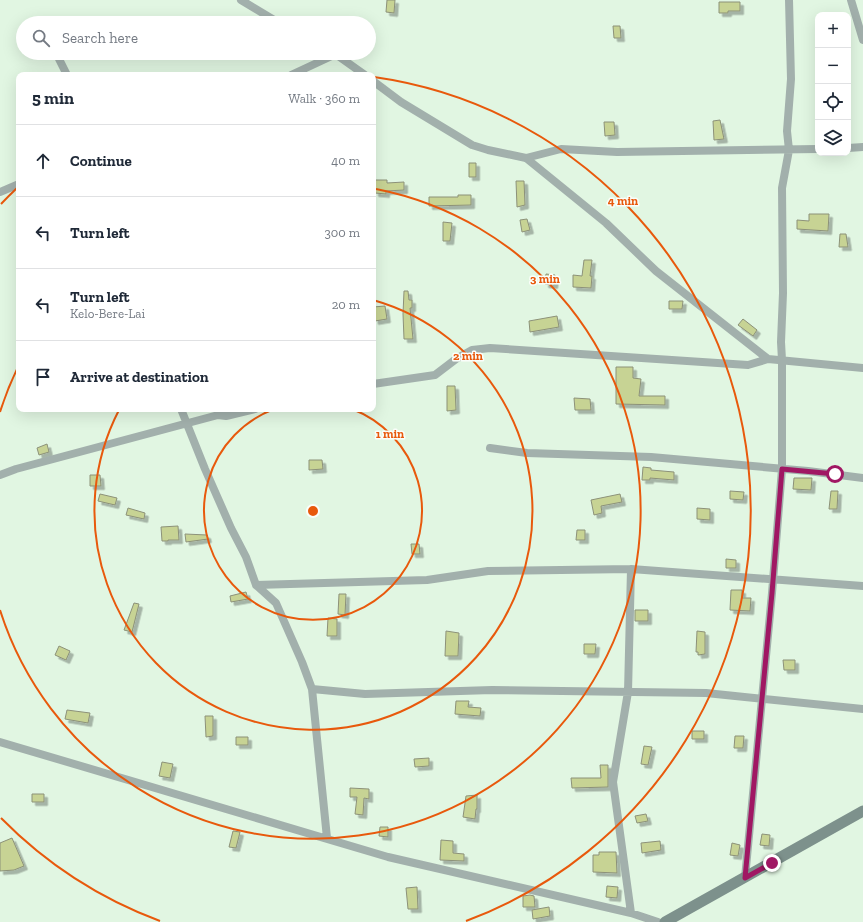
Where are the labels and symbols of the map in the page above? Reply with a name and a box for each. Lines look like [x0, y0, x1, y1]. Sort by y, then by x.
text: 4 min [608, 194, 638, 208]
text: 3 min [530, 272, 560, 286]
text: 2 min [453, 349, 483, 363]
text: 1 min [376, 427, 404, 441]
route start [826, 465, 844, 483]
centre of rings [306, 504, 320, 518]
route end [763, 854, 781, 872]

